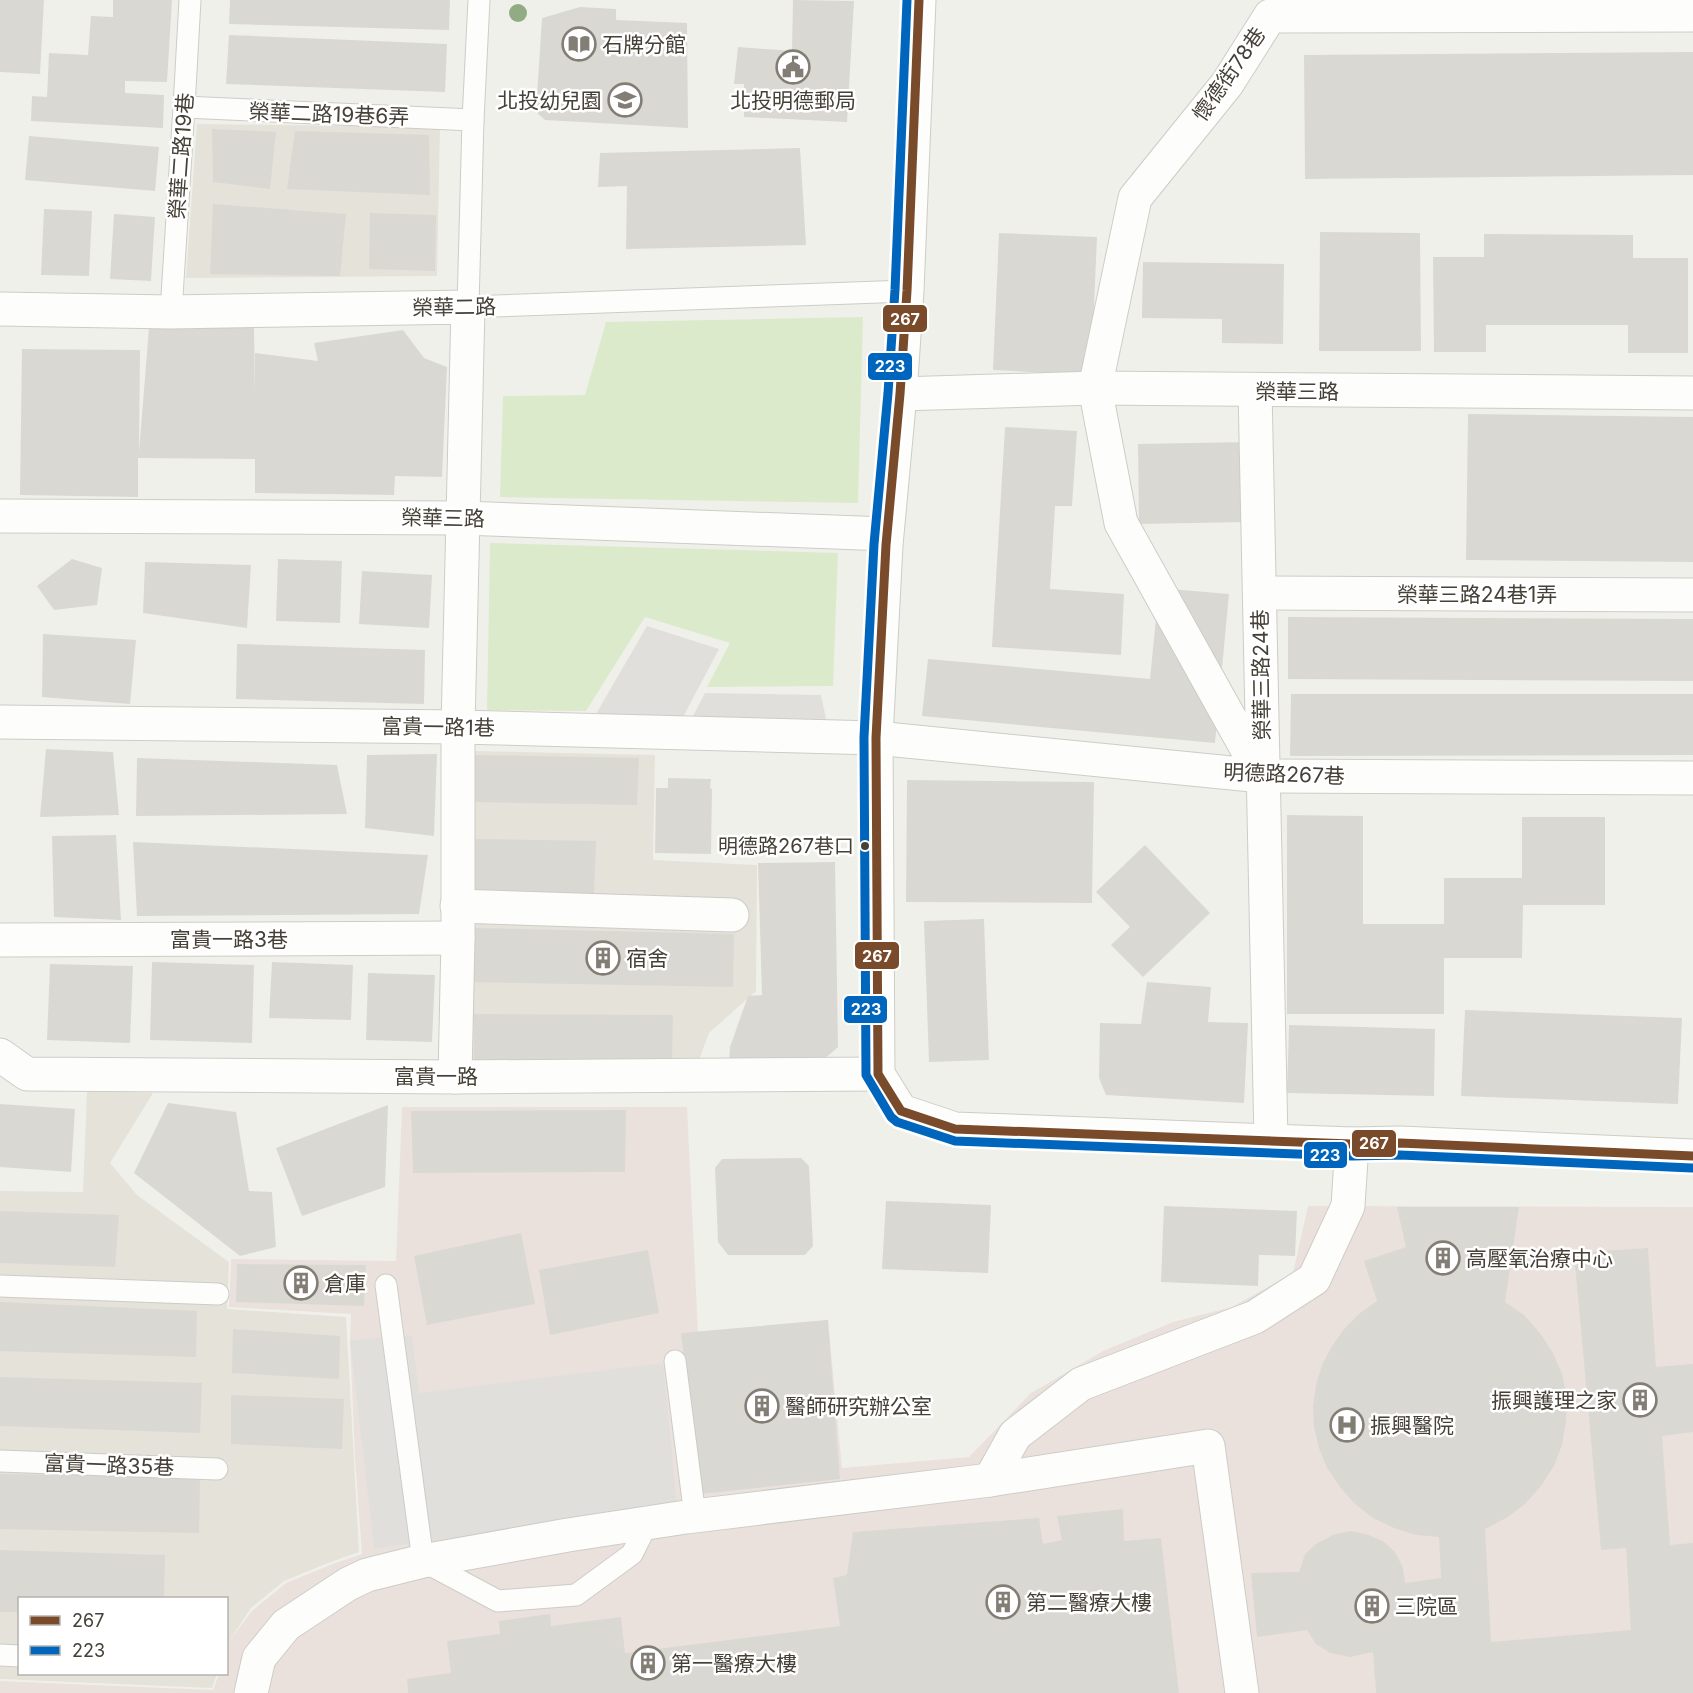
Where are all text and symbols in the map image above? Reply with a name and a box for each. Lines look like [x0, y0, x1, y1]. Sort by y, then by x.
street label: 懷德街78巷 [1188, 22, 1270, 126]
library icon: 石牌分館 [561, 26, 597, 62]
place label: 石牌分館 [602, 32, 686, 57]
public building icon: 北投明德郵局 [775, 49, 811, 85]
school or university icon: 北投幼兒園 [607, 82, 643, 118]
place label: 北投幼兒園 [497, 88, 602, 113]
place label: 北投明德郵局 [730, 88, 856, 113]
street label: 榮華二路19巷 [164, 92, 198, 220]
street label: 榮華二路19巷6弄 [248, 99, 410, 129]
street label: 榮華二路 [412, 294, 496, 320]
line badge: 267 [882, 304, 928, 333]
text: 267 [890, 309, 920, 329]
line badge: 223 [867, 352, 913, 381]
text: 223 [875, 356, 905, 376]
street label: 榮華三路 [1255, 379, 1339, 404]
street label: 榮華三路 [401, 505, 485, 531]
street label: 榮華三路24巷1弄 [1397, 582, 1557, 607]
street label: 榮華三路24巷 [1247, 609, 1275, 741]
street label: 富貴一路1巷 [381, 714, 495, 740]
street label: 明德路267巷 [1223, 759, 1345, 789]
place label: 明德路267巷口 [718, 834, 854, 858]
marker: 明德路267巷口 [859, 840, 871, 852]
street label: 富貴一路3巷 [170, 927, 288, 952]
building icon: 宿舍 [585, 940, 621, 976]
line badge: 267 [854, 941, 900, 970]
place label: 宿舍 [626, 946, 668, 971]
text: 267 [862, 946, 892, 966]
line badge: 223 [843, 995, 888, 1024]
text: 223 [851, 999, 881, 1019]
street label: 富貴一路 [394, 1064, 478, 1089]
line badge: 267 [1351, 1129, 1397, 1158]
text: 267 [1359, 1133, 1389, 1153]
line badge: 223 [1303, 1141, 1348, 1169]
text: 223 [1310, 1145, 1340, 1165]
building icon: 高壓氧治療中心 [1425, 1240, 1461, 1276]
place label: 高壓氧治療中心 [1466, 1246, 1613, 1271]
building icon: 倉庫 [283, 1265, 319, 1301]
place label: 倉庫 [324, 1271, 366, 1296]
building icon: 振興護理之家 [1622, 1382, 1658, 1418]
building icon: 醫師研究辦公室 [744, 1388, 780, 1424]
place label: 振興護理之家 [1491, 1388, 1617, 1413]
place label: 醫師研究辦公室 [785, 1394, 932, 1419]
hospital icon: 振興醫院 [1329, 1407, 1365, 1443]
place label: 振興醫院 [1370, 1413, 1454, 1438]
street label: 富貴一路35巷 [43, 1450, 175, 1480]
building icon: 第二醫療大樓 [985, 1584, 1021, 1620]
building icon: 三院區 [1354, 1588, 1390, 1624]
place label: 第二醫療大樓 [1026, 1590, 1152, 1615]
place label: 三院區 [1395, 1594, 1458, 1619]
legend [18, 1597, 228, 1675]
text: 267 [72, 1610, 104, 1631]
text: 223 [72, 1640, 105, 1661]
building icon: 第一醫療大樓 [630, 1645, 666, 1681]
place label: 第一醫療大樓 [671, 1651, 797, 1676]

